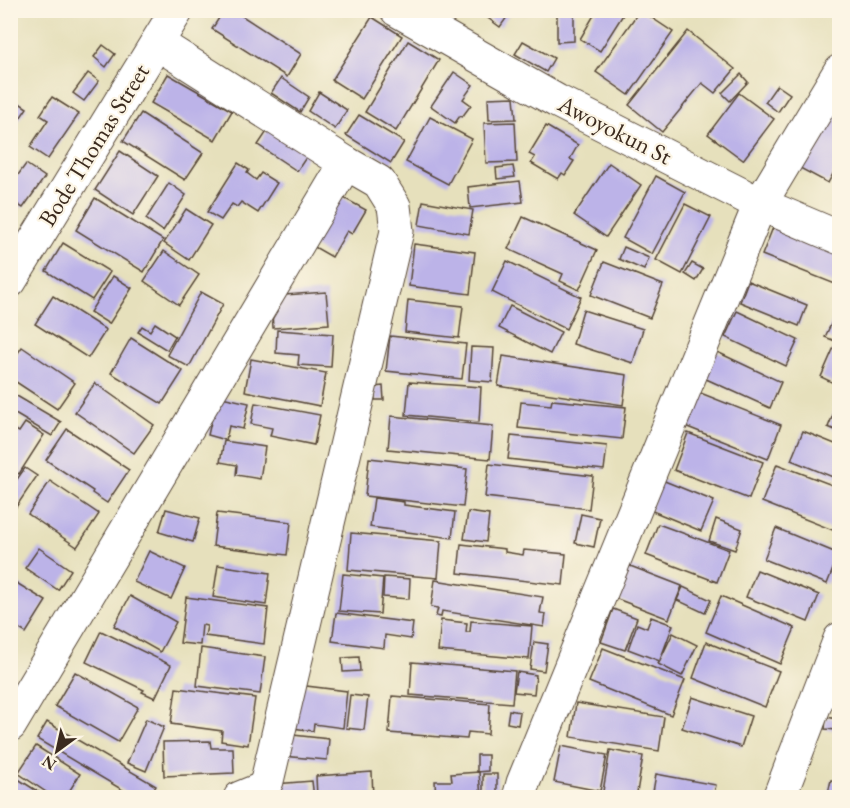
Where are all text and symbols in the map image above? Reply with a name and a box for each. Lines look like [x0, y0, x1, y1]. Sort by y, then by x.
street label: Bode Thomas Street [31, 57, 156, 232]
street label: Awoyokun St [552, 87, 678, 172]
north arrow [27, 721, 87, 781]
text: N [38, 751, 60, 775]

